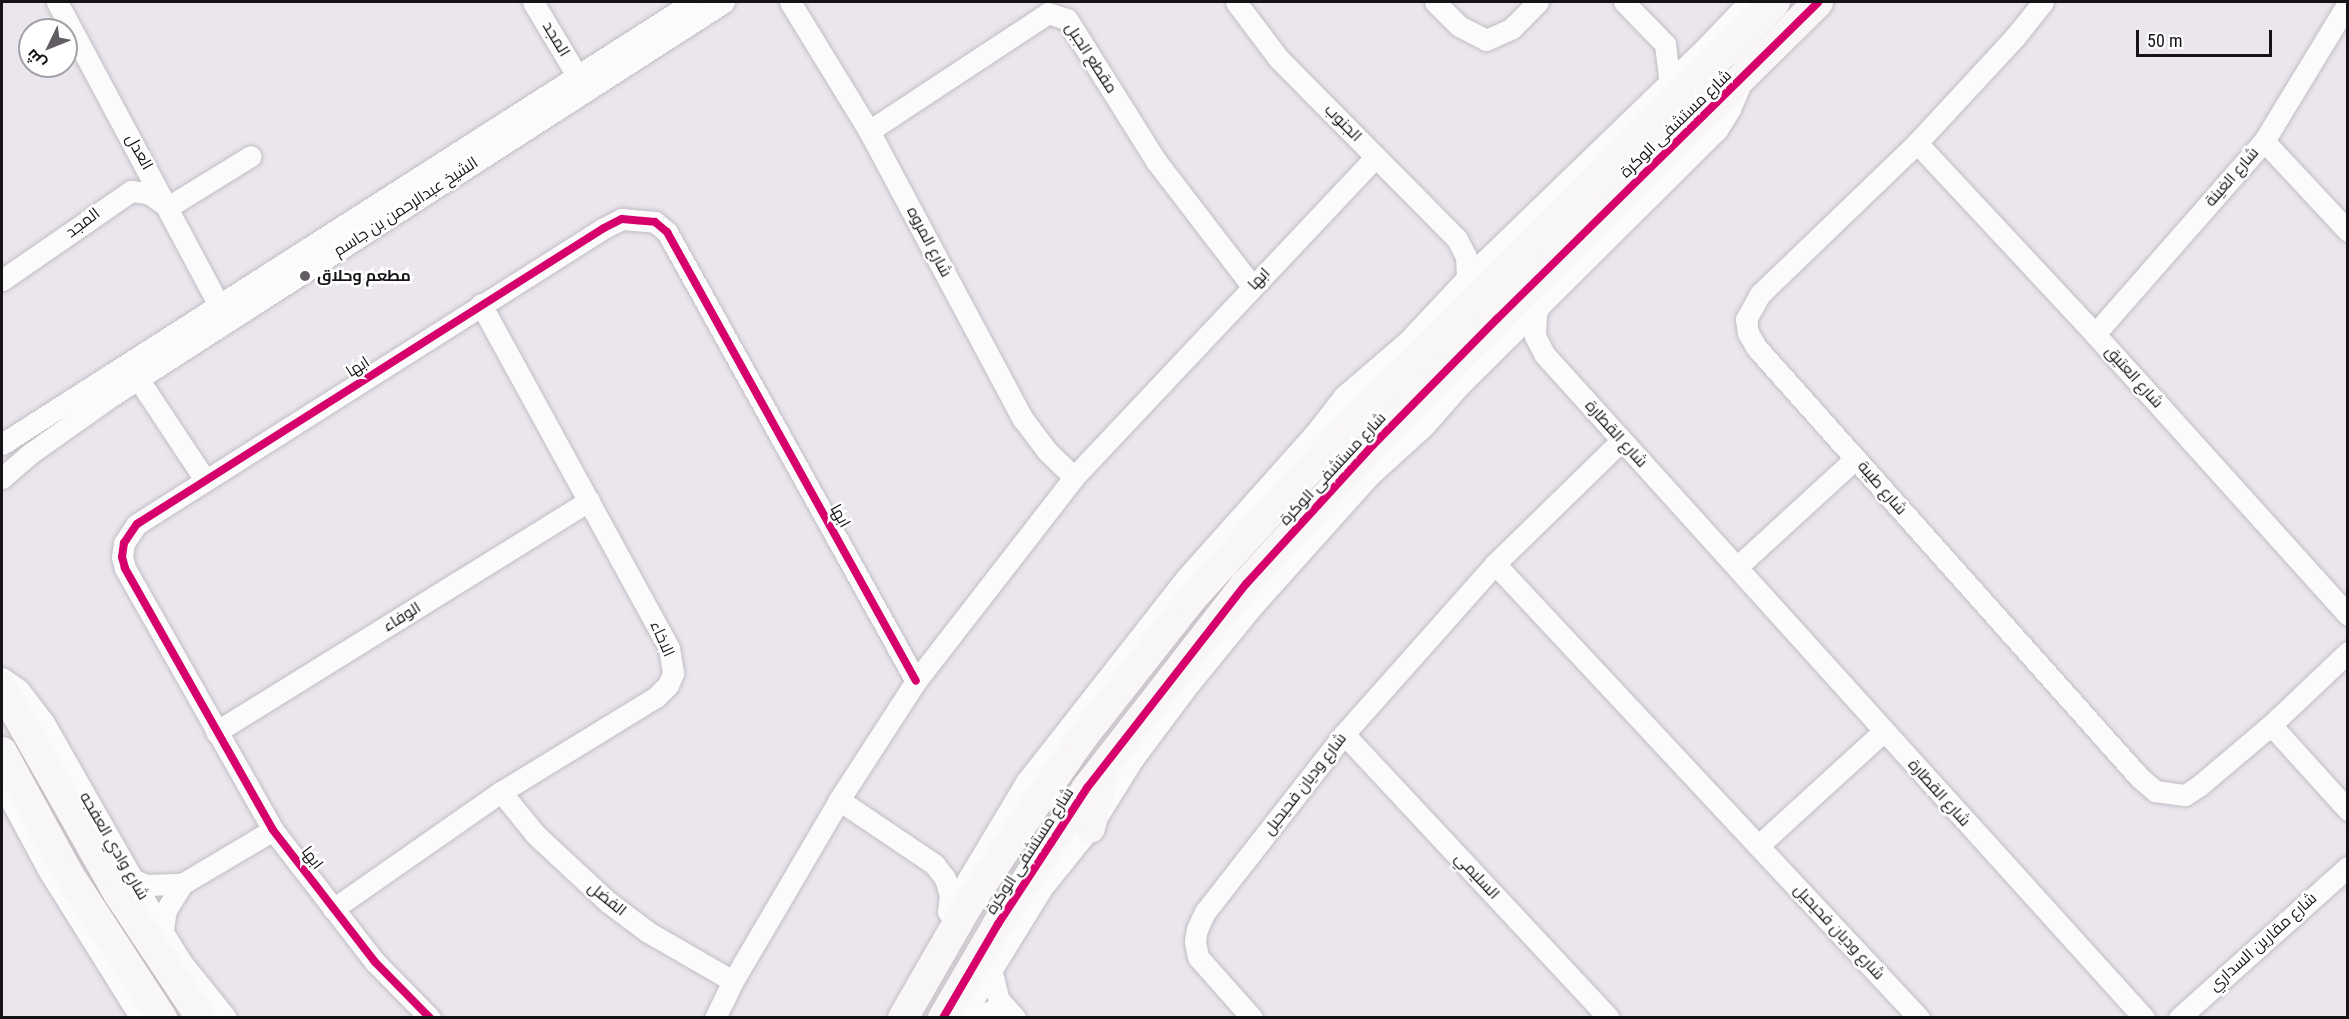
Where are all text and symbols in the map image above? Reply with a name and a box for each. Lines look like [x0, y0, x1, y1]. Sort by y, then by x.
north arrow [18, 18, 78, 78]
street label: المجد [538, 18, 574, 60]
scale bar [2139, 18, 2276, 56]
street label: مقطع الجبل [1061, 19, 1121, 97]
text: 50 m [2147, 30, 2182, 51]
text: ش [22, 45, 50, 73]
street label: شارع مستشفى الوكرة [1616, 66, 1736, 182]
street label: الجنوب [1320, 100, 1366, 146]
street label: العدل [121, 131, 157, 173]
street label: شارع الغينة [2201, 143, 2263, 211]
street label: الشيخ عبدالرحمن بن جاسم [330, 153, 482, 261]
street label: شارع المروه [902, 203, 956, 281]
street label: المجد [62, 204, 104, 242]
street label: ابها [1244, 264, 1274, 294]
place label: مطعم وحلاق [317, 266, 411, 286]
marker: مطعم وحلاق [298, 269, 312, 283]
street label: شارع العتيق [2101, 342, 2167, 412]
street label: ابها [343, 352, 373, 382]
street label: شارع القطارة [1581, 396, 1651, 472]
street label: شارع مستشفى الوكرة [1276, 409, 1390, 529]
street label: شارع طيبة [1853, 457, 1911, 519]
street label: ابها [826, 501, 854, 531]
street label: الوفاء [379, 598, 425, 636]
street label: الاخاء [646, 618, 678, 660]
street label: شارع وديان فحيحيل [1259, 729, 1351, 839]
street label: شارع القطارة [1904, 755, 1974, 831]
street label: شارع مستشفى الوكرة [982, 784, 1078, 918]
street label: شارع وادي العفجه [75, 789, 153, 903]
street label: ابها [297, 843, 327, 873]
street label: السليمي [1451, 849, 1503, 903]
street label: الفضل [584, 878, 630, 920]
street label: شارع وديان فحيحيل [1790, 880, 1888, 984]
street label: شارع مقارين السداري [2205, 889, 2321, 995]

